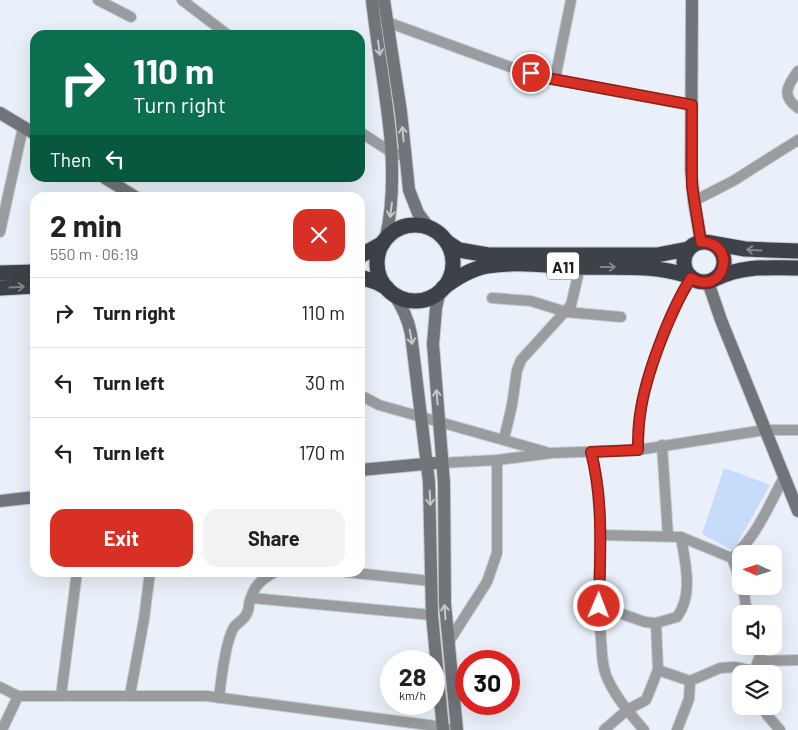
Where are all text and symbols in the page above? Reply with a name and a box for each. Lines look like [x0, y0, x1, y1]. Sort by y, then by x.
one-way arrow [374, 40, 384, 56]
text: 110 m [133, 49, 214, 91]
icon: right [50, 50, 115, 115]
pin [510, 52, 552, 94]
icon: arrive [517, 59, 545, 87]
text: Turn right [133, 91, 226, 117]
one-way arrow [398, 126, 408, 142]
icon: left [101, 145, 129, 173]
text: Then [50, 148, 91, 171]
one-way arrow [386, 202, 396, 218]
text: 2 min [50, 207, 122, 243]
button: close [293, 209, 345, 261]
text: 550 m · 06:19 [50, 244, 138, 263]
one-way arrow [746, 245, 762, 254]
road number: A11 [547, 252, 579, 280]
one-way arrow [600, 262, 616, 272]
one-way arrow [9, 283, 25, 292]
icon: right [50, 299, 78, 327]
text: Turn right [93, 301, 175, 324]
text: 110 m [301, 301, 345, 324]
one-way arrow [407, 328, 417, 344]
icon: left [50, 369, 78, 397]
text: Turn left [93, 371, 164, 394]
text: 30 m [305, 371, 345, 394]
one-way arrow [432, 389, 441, 405]
icon: left [50, 439, 78, 467]
text: Turn left [93, 441, 164, 464]
text: 170 m [299, 441, 345, 464]
one-way arrow [426, 490, 435, 506]
button: Exit [50, 509, 193, 567]
button: Share [203, 509, 345, 567]
north arrow [732, 545, 782, 595]
map controls [732, 545, 782, 715]
position arrow [572, 579, 624, 631]
one-way arrow [441, 604, 450, 620]
button: sound [732, 605, 782, 655]
speed limit sign: 30 [455, 650, 520, 715]
text: 28 [399, 661, 426, 691]
button: layers [732, 665, 782, 715]
text: km/h [399, 688, 426, 702]

